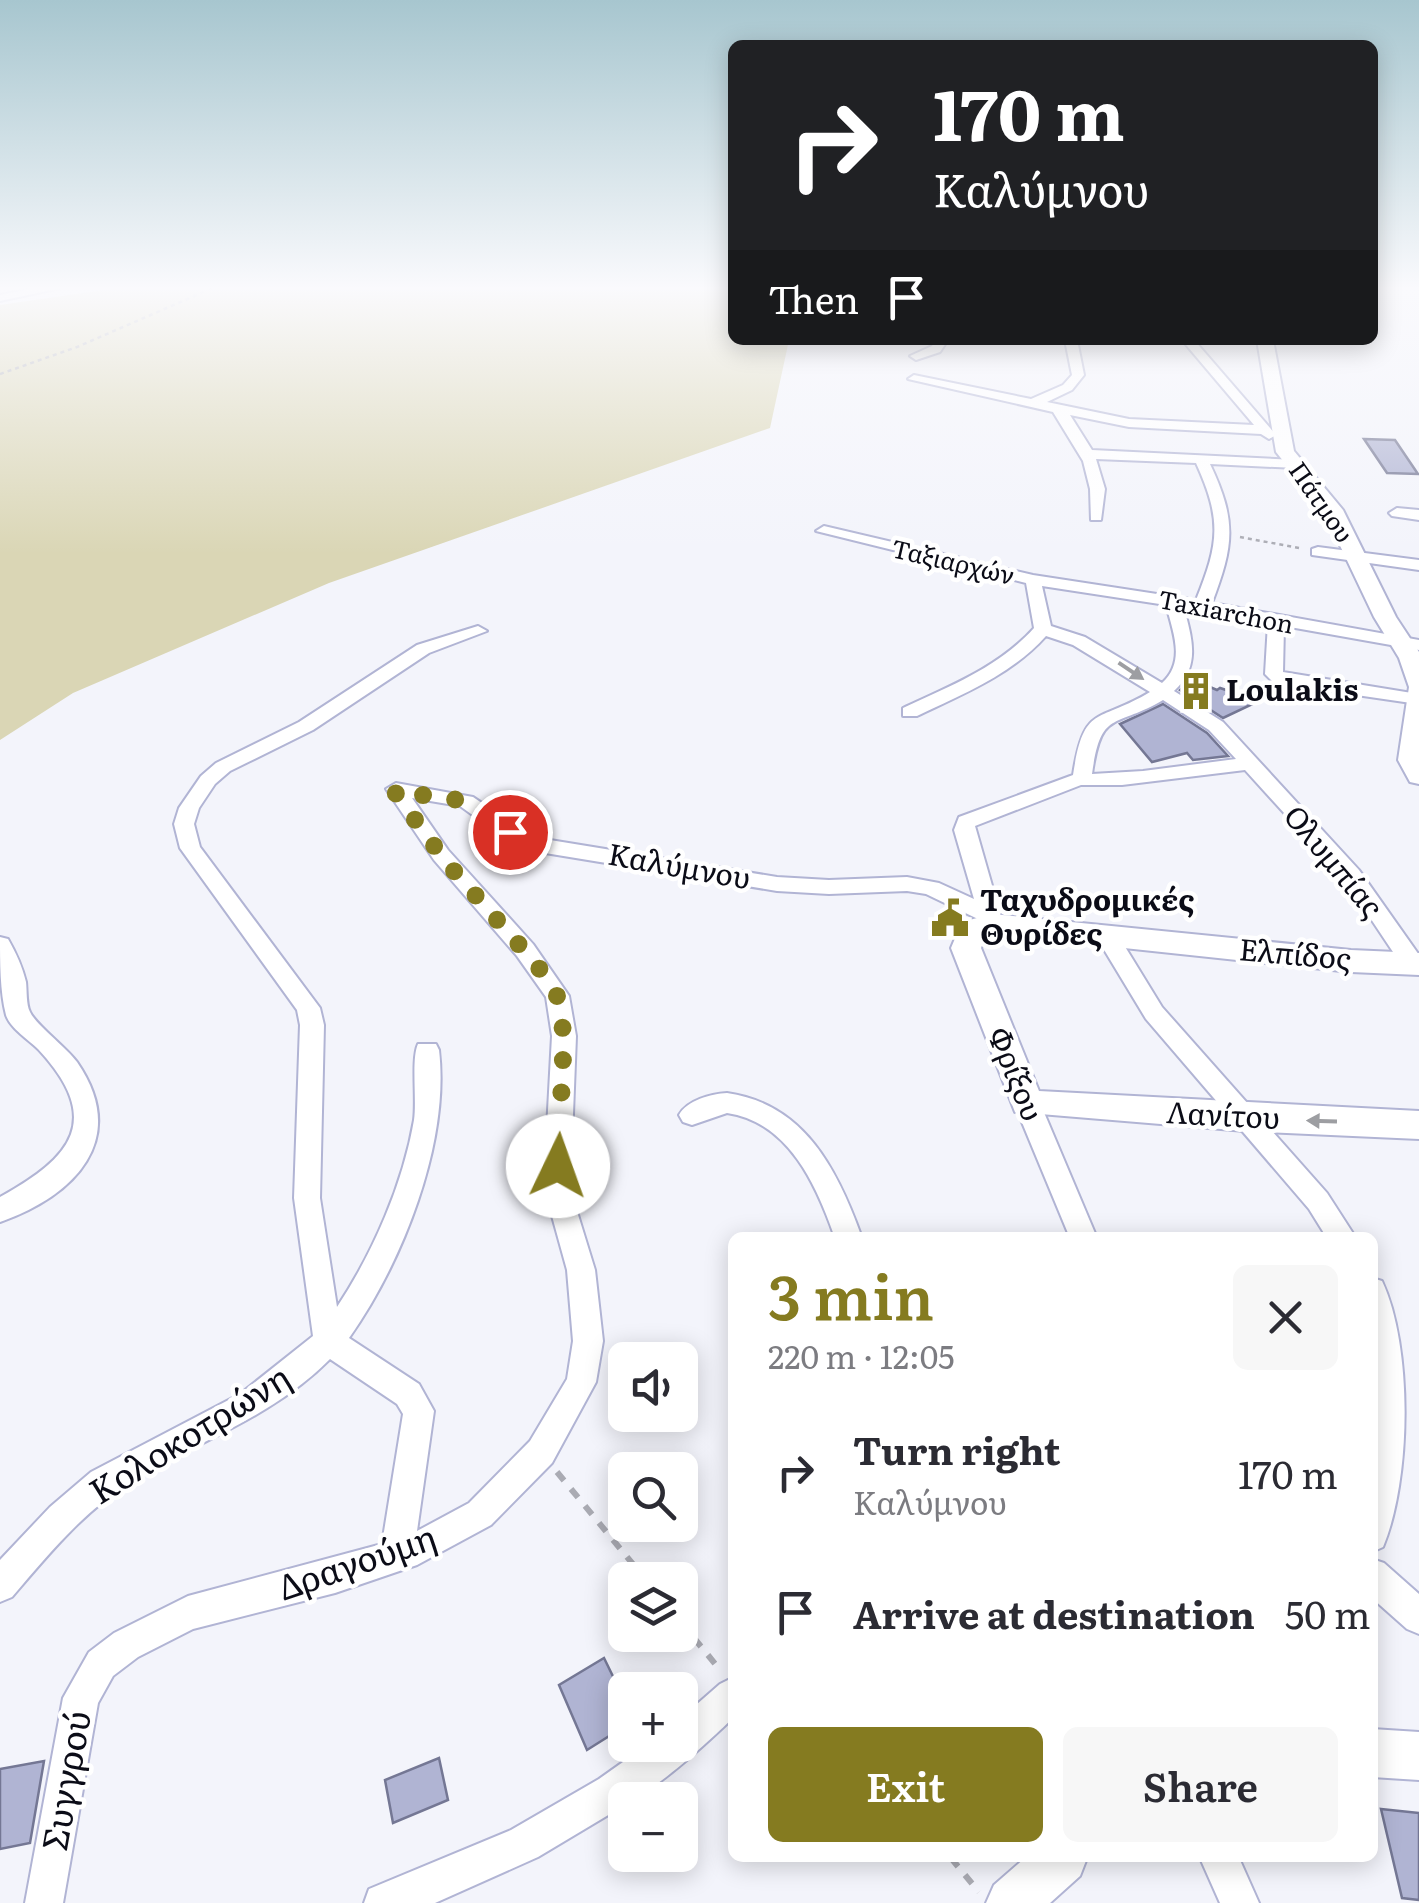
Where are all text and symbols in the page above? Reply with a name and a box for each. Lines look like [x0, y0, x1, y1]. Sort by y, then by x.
text: 170 m [933, 59, 1125, 163]
icon: right [768, 80, 898, 210]
text: Καλύμνου [933, 154, 1149, 221]
text: Then [768, 269, 859, 326]
icon: arrive [879, 270, 934, 325]
street label: Πάτμου [1281, 453, 1364, 549]
street label: Ταξιαρχών [888, 528, 1019, 593]
street label: Taxiarchon [1155, 579, 1297, 642]
one-way arrow [1117, 661, 1144, 680]
place label: Loulakis [1226, 666, 1359, 710]
building icon: Loulakis [1175, 670, 1217, 712]
pin [468, 790, 553, 875]
street label: Ολυμπίας [1275, 794, 1395, 926]
icon: arrive [483, 805, 538, 860]
street label: Καλύμνου [605, 830, 754, 898]
place label: Ταχυδρομικές Θυρίδες [980, 876, 1194, 954]
public building icon: Ταχυδρομικές Θυρίδες [929, 897, 971, 939]
street label: Ελπίδος [1237, 925, 1353, 979]
street label: Φρίξου [979, 1019, 1057, 1127]
street label: Λανίτου [1165, 1088, 1281, 1138]
one-way arrow [1305, 1113, 1337, 1129]
position arrow [506, 1114, 610, 1218]
text: 3 min [768, 1249, 934, 1338]
button: close [1233, 1265, 1338, 1370]
text: 220 m · 12:05 [768, 1331, 955, 1379]
map controls [608, 1342, 698, 1872]
button: sound [608, 1342, 698, 1432]
street label: Κολοκοτρώνη [78, 1350, 299, 1515]
text: Turn right [853, 1420, 1060, 1477]
text: 170 m [1238, 1444, 1338, 1501]
icon: right [768, 1445, 823, 1500]
button: search [608, 1452, 698, 1542]
text: Καλύμνου [853, 1477, 1007, 1525]
street label: Δραγούμη [270, 1509, 442, 1611]
button: layers [608, 1562, 698, 1652]
text: Arrive at destination [853, 1584, 1255, 1641]
text: 50 m [1285, 1584, 1371, 1641]
icon: arrive [768, 1585, 823, 1640]
button: + [608, 1672, 698, 1762]
street label: Συγγρού [26, 1706, 102, 1855]
button: Exit [768, 1727, 1043, 1842]
button: Share [1063, 1727, 1338, 1842]
button: − [608, 1782, 698, 1872]

